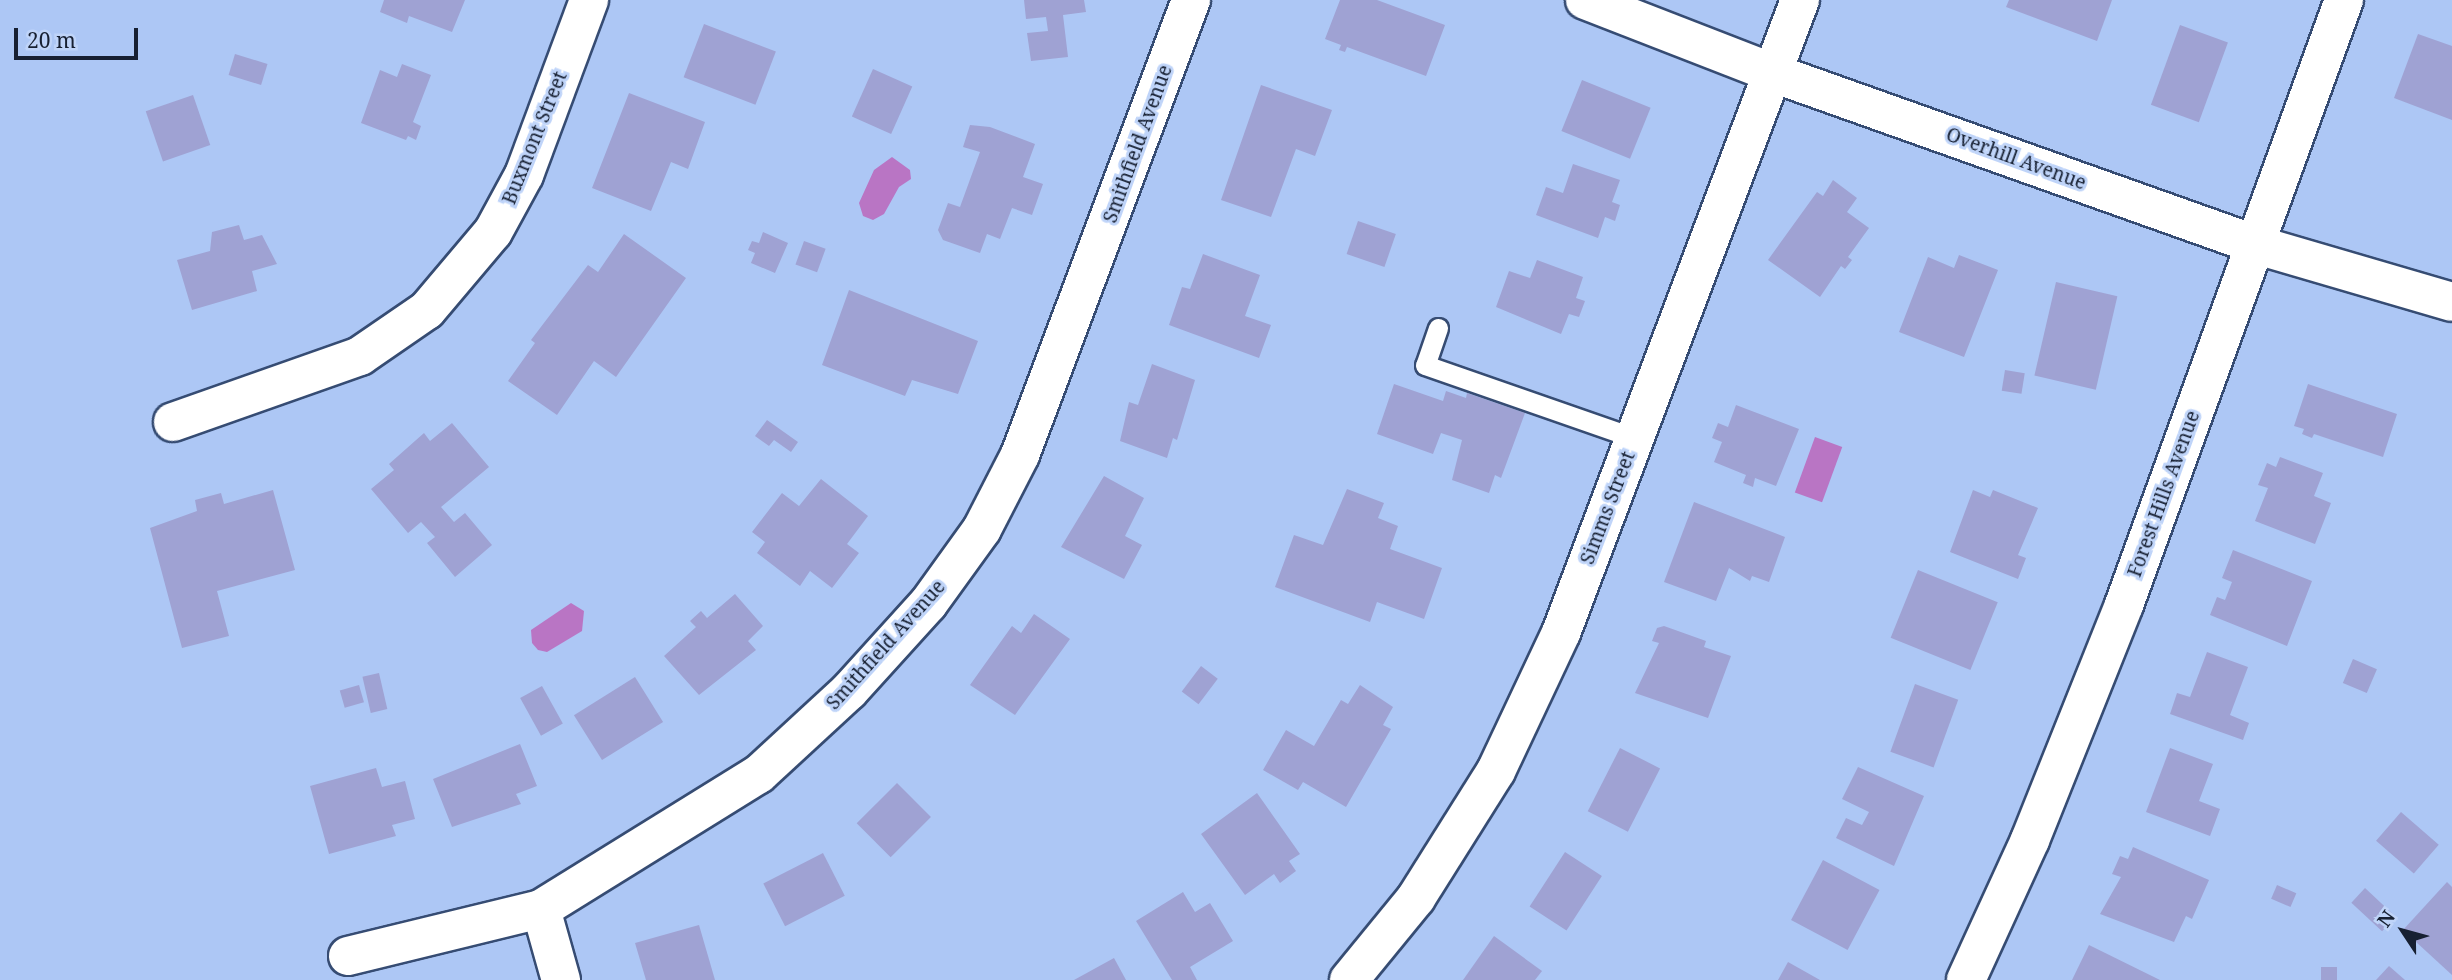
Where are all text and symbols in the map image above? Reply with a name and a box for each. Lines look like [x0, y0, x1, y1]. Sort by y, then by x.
scale bar [18, 14, 142, 58]
text: 20 m [27, 26, 76, 54]
street label: Smithfield Avenue [1099, 62, 1177, 226]
street label: Buxmont Street [498, 68, 572, 208]
street label: Overhill Avenue [1943, 123, 2089, 195]
street label: Forest Hills Avenue [2123, 408, 2205, 580]
street label: Simms Street [1576, 448, 1640, 568]
street label: Smithfield Avenue [822, 576, 950, 714]
north arrow [2368, 896, 2438, 966]
text: N [2371, 905, 2401, 932]

